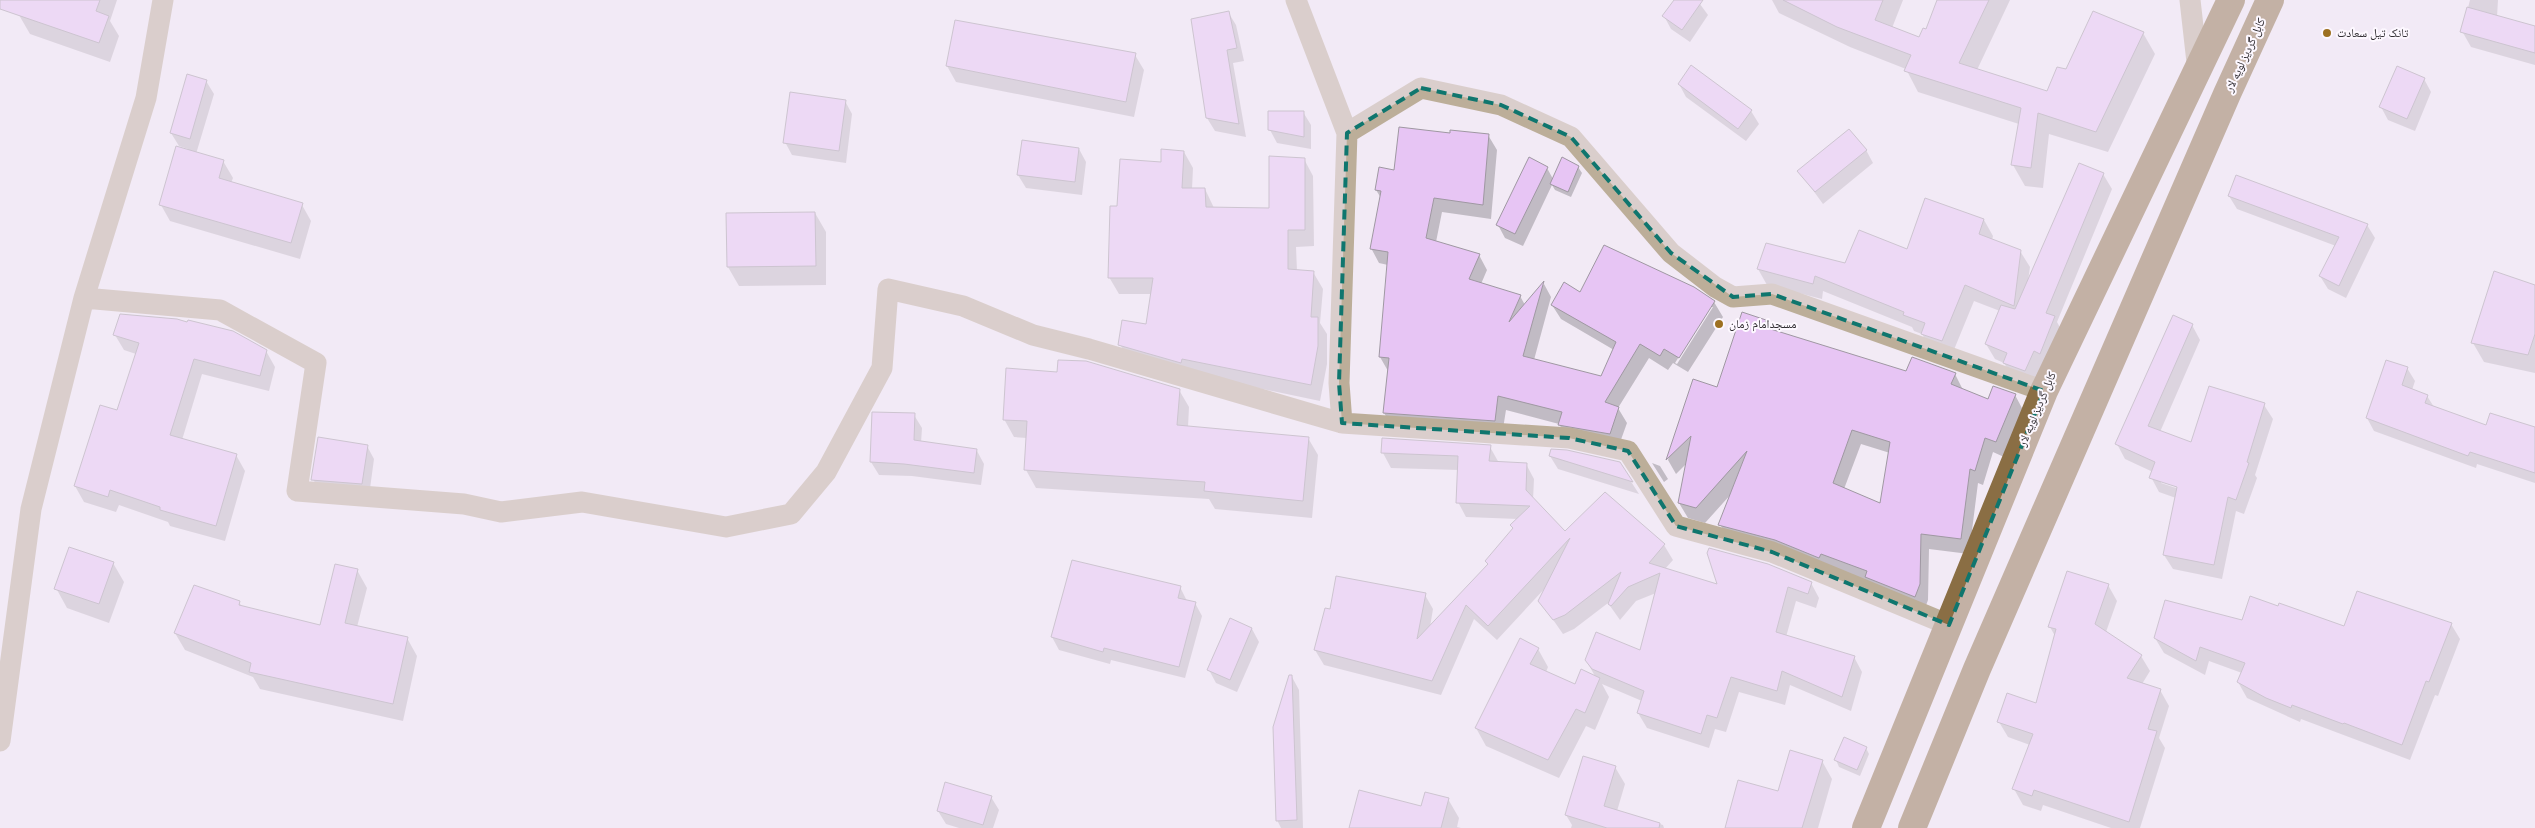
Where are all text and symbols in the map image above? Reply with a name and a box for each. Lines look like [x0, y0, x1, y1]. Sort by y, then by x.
street label: کابل گردیز لویه لار [2221, 16, 2269, 95]
place label: تانک تیل سعادت [2337, 26, 2409, 40]
marker: تانک تیل سعادت [2321, 27, 2333, 39]
place label: مسجدامام زمان [1729, 317, 1797, 332]
marker: مسجدامام زمان [1713, 318, 1725, 330]
street label: کابل گردیز لویه لار [2015, 370, 2059, 449]

